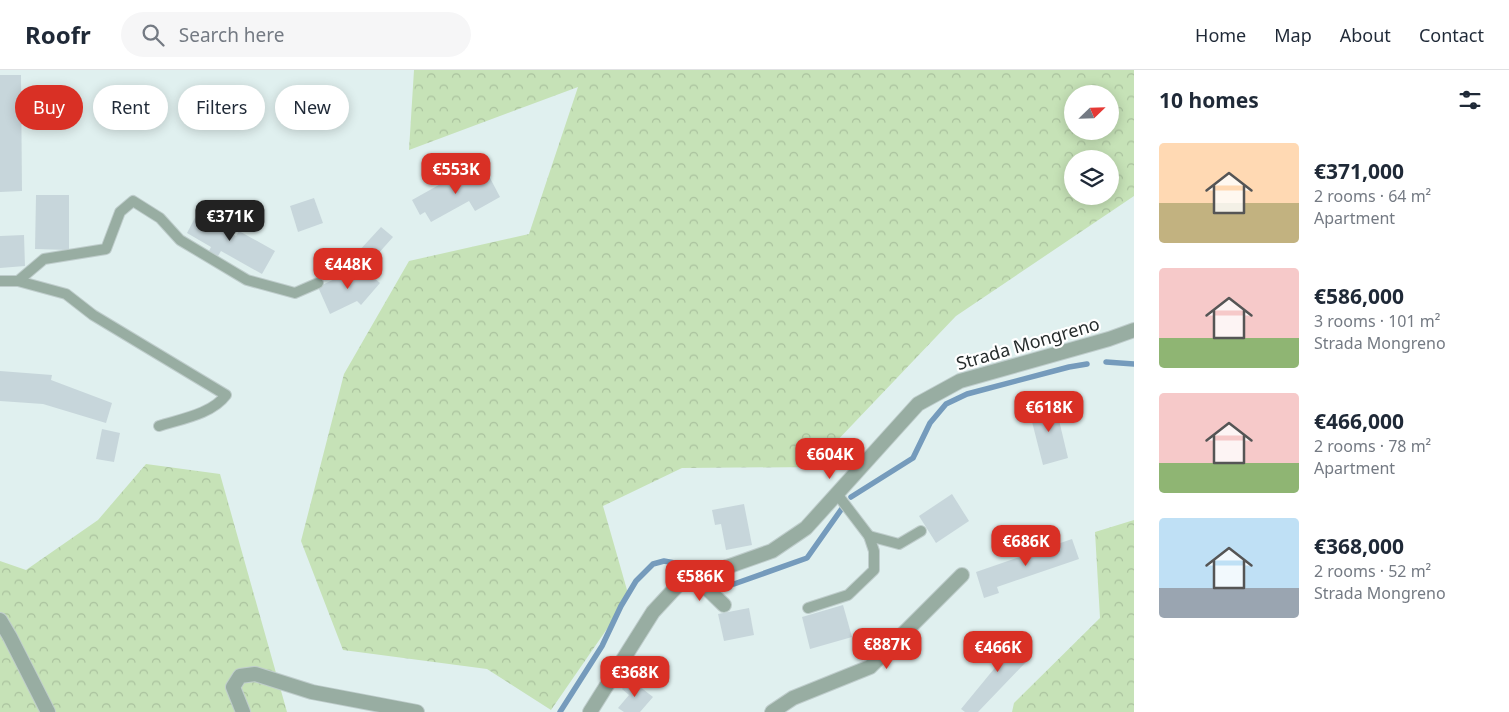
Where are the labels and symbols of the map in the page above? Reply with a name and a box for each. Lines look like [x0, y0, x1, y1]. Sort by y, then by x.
north arrow [1064, 85, 1119, 140]
pin: €553K [421, 152, 491, 195]
pin: €371K [195, 200, 265, 242]
pin: €448K [313, 248, 383, 290]
street label: Strada Mongreno [953, 311, 1102, 375]
pin: €618K [1014, 390, 1084, 433]
pin: €604K [795, 438, 865, 480]
pin: €686K [991, 524, 1061, 567]
pin: €586K [665, 560, 735, 602]
pin: €887K [852, 628, 922, 670]
pin: €466K [963, 630, 1033, 673]
pin: €368K [600, 656, 670, 698]

